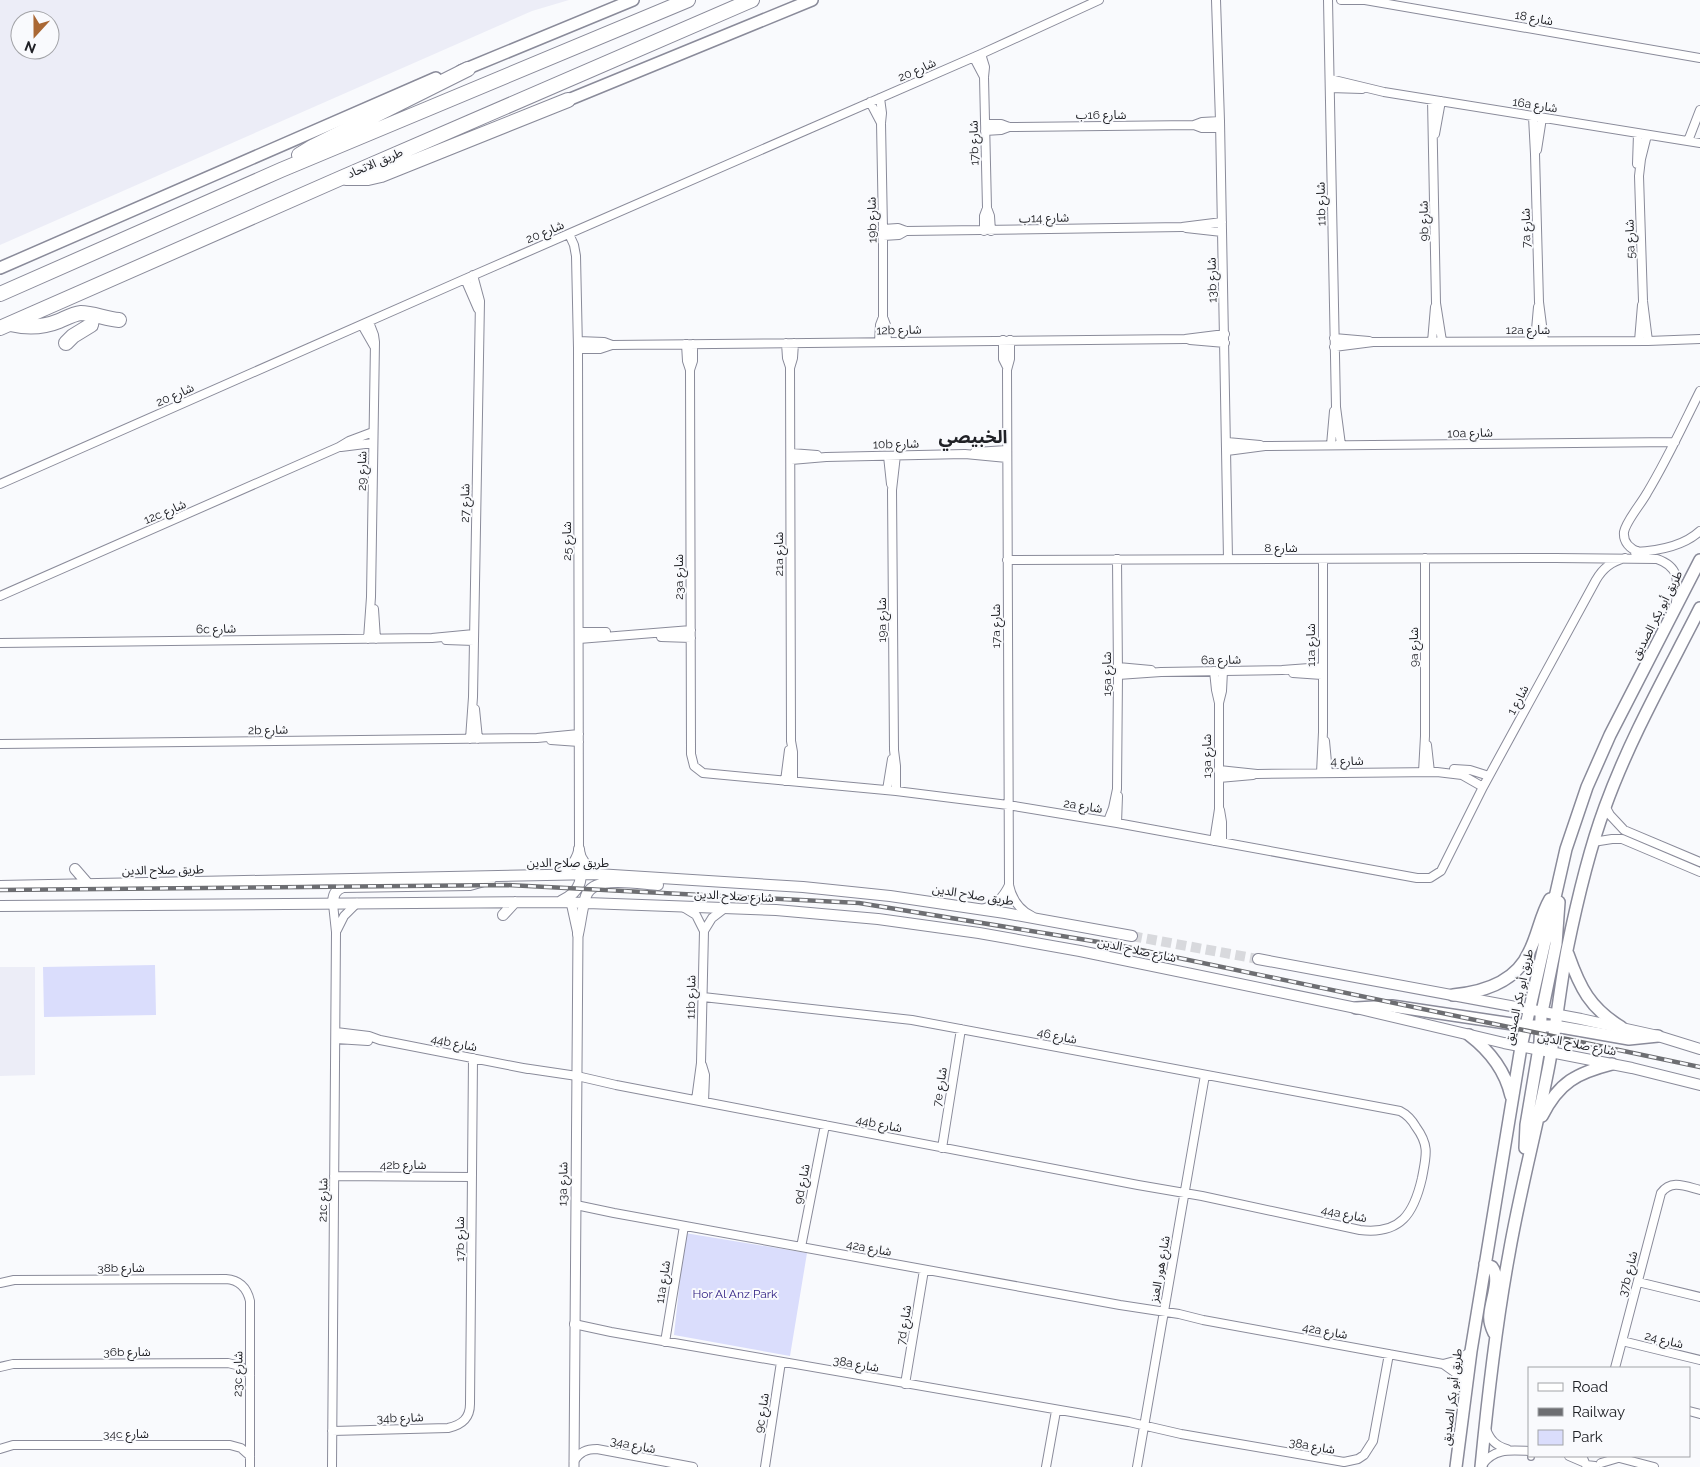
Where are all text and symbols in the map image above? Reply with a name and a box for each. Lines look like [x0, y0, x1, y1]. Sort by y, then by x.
street label: شارع 18 [1513, 8, 1554, 30]
north arrow [10, 10, 60, 60]
text: N [22, 38, 38, 57]
street label: شارع 20 [896, 55, 939, 86]
street label: 16a شارع [1511, 95, 1559, 117]
street label: شارع 16ب [1076, 108, 1126, 124]
street label: 17b شارع [967, 120, 983, 166]
street label: طريق الاتحاد [345, 145, 405, 182]
street label: 11b شارع [1314, 182, 1330, 226]
street label: 19b شارع [865, 197, 881, 243]
street label: 9b شارع [1417, 200, 1433, 242]
street label: 7a شارع [1519, 208, 1535, 248]
street label: شارع 14ب [1019, 211, 1069, 227]
street label: شارع 20 [524, 218, 567, 248]
street label: 5a شارع [1622, 219, 1640, 259]
street label: 13b شارع [1205, 257, 1221, 303]
street label: 12b شارع [876, 323, 922, 339]
street label: 12a شارع [1506, 323, 1550, 339]
street label: شارع 20 [154, 380, 197, 411]
district label: الخبيصي [939, 426, 1007, 451]
street label: 10a شارع [1447, 426, 1493, 442]
street label: 10b شارع [873, 437, 919, 453]
street label: شارع 29 [355, 451, 371, 491]
street label: شارع 27 [458, 483, 474, 523]
street label: 12c شارع [142, 497, 189, 529]
street label: شارع 25 [560, 521, 576, 561]
street label: 21a شارع [772, 532, 788, 576]
street label: شارع 8 [1264, 541, 1298, 557]
street label: 23a شارع [672, 554, 688, 600]
street label: طريق أبو بكر الصديق [1628, 568, 1686, 662]
street label: 19a شارع [875, 597, 891, 643]
street label: 17a شارع [989, 604, 1005, 648]
street label: 6c شارع [196, 622, 236, 638]
street label: 11a شارع [1304, 623, 1320, 667]
street label: 9a شارع [1407, 627, 1423, 667]
street label: 15a شارع [1100, 652, 1116, 696]
street label: 6a شارع [1201, 653, 1241, 669]
street label: شارع 1 [1504, 683, 1533, 718]
street label: 2b شارع [248, 723, 288, 739]
street label: 13a شارع [1200, 734, 1216, 778]
street label: شارع 4 [1330, 754, 1364, 770]
street label: 2a شارع [1062, 796, 1103, 818]
street label: طريق صلاح الدين [527, 856, 609, 872]
street label: طريق صلاح الدين [122, 862, 204, 880]
street label: طريق صلاح الدين [931, 882, 1015, 910]
street label: شارع صلاح الدين [694, 887, 774, 907]
street label: شارع صلاح الدين [1096, 935, 1178, 967]
street label: طريق أبو بكر الصديق [1501, 948, 1537, 1047]
street label: 11b شارع [684, 975, 700, 1019]
street label: شارع 46 [1036, 1025, 1078, 1049]
street label: شارع صلاح الدين [1536, 1030, 1618, 1060]
street label: 44b شارع [429, 1032, 478, 1056]
street label: 7e شارع [930, 1066, 952, 1108]
street label: 44b شارع [854, 1113, 903, 1137]
street label: 42b شارع [380, 1158, 426, 1174]
street label: 13a شارع [556, 1162, 572, 1206]
street label: 9d شارع [791, 1163, 815, 1206]
street label: 21c شارع [316, 1178, 332, 1222]
street label: 44a شارع [1320, 1203, 1368, 1227]
street label: 17b شارع [453, 1216, 469, 1262]
street label: شارع هور العنز [1147, 1235, 1175, 1305]
street label: 42a شارع [845, 1237, 893, 1261]
street label: 37b شارع [1616, 1250, 1642, 1299]
street label: 11a شارع [653, 1260, 675, 1305]
street label: 38b شارع [97, 1261, 145, 1277]
park label: Hor Al Anz Park [693, 1287, 778, 1301]
street label: 7d شارع [894, 1304, 916, 1346]
street label: 42a شارع [1301, 1320, 1349, 1344]
street label: شارع 24 [1643, 1328, 1685, 1353]
street label: 36b شارع [103, 1345, 151, 1361]
street label: طريق أبو بكر الصديق [1439, 1348, 1466, 1447]
street label: 23c شارع [231, 1351, 247, 1397]
street label: 38a شارع [832, 1353, 880, 1377]
legend [1528, 1367, 1690, 1457]
text: Road [1572, 1378, 1608, 1396]
street label: 9c شارع [752, 1392, 774, 1434]
text: Railway [1572, 1403, 1625, 1421]
street label: 34b شارع [376, 1410, 424, 1428]
street label: 34c شارع [103, 1427, 149, 1443]
text: Park [1572, 1428, 1603, 1446]
street label: 34a شارع [609, 1434, 657, 1458]
street label: 38a شارع [1288, 1435, 1336, 1459]

